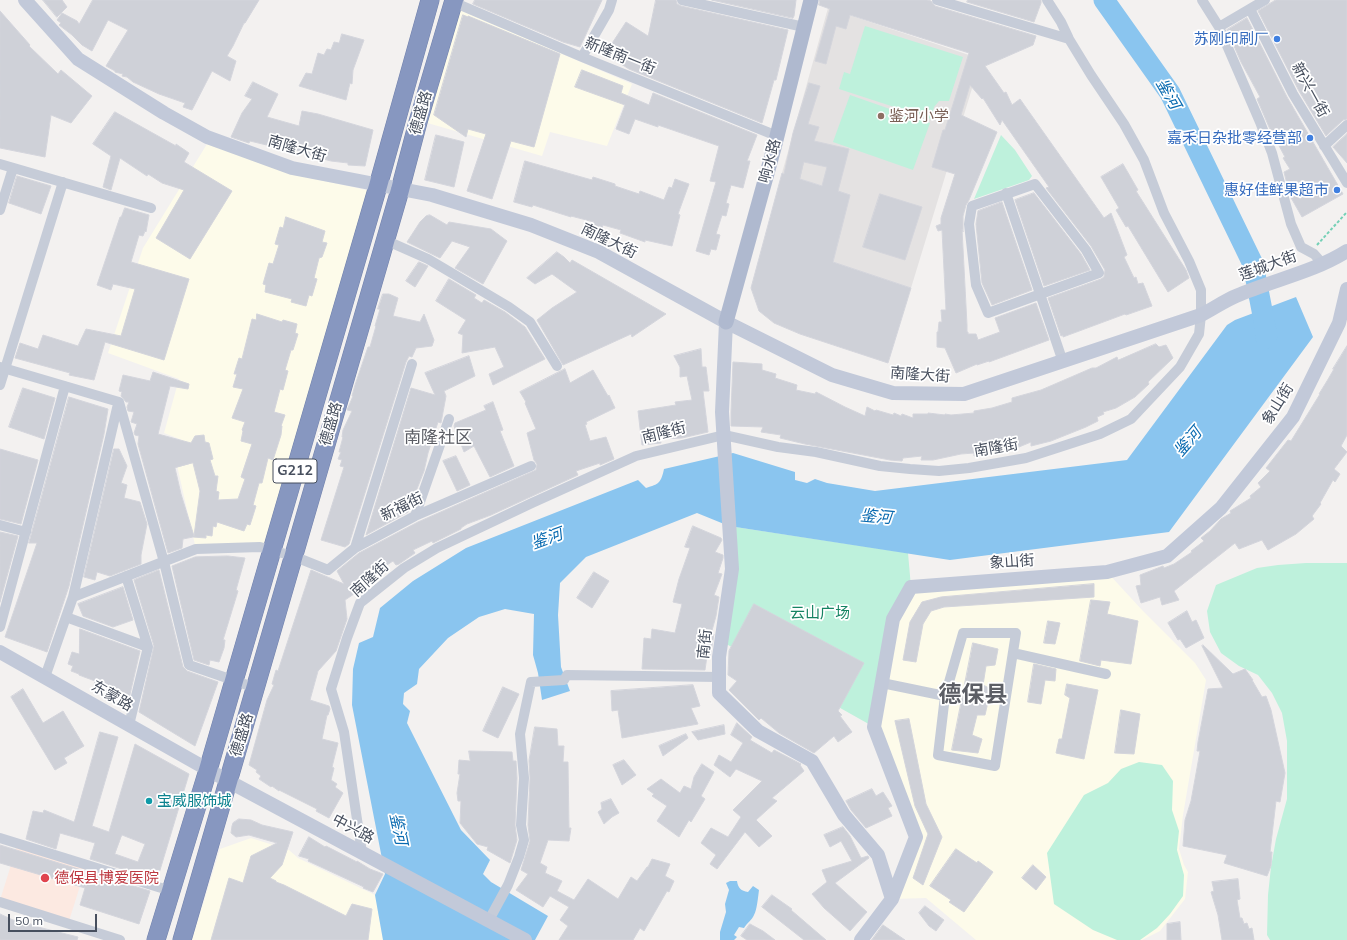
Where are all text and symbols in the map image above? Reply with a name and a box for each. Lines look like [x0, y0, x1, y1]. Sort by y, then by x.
place label: 苏刚印刷厂 [1194, 30, 1269, 48]
street label: 新隆南一街 [582, 34, 658, 78]
marker: 苏刚印刷厂 [1272, 34, 1282, 44]
street label: 新兴一街 [1288, 59, 1332, 121]
water label: 鉴河 [1152, 75, 1184, 113]
street label: 德盛路 [406, 89, 436, 137]
place label: 鉴河小学 [889, 107, 949, 125]
marker: 鉴河小学 [876, 111, 886, 121]
place label: 嘉禾日杂批零经营部 [1167, 129, 1302, 147]
street label: 南隆大街 [266, 132, 328, 166]
marker: 嘉禾日杂批零经营部 [1305, 133, 1315, 143]
street label: 响水路 [755, 137, 785, 185]
place label: 惠好佳鲜果超市 [1224, 181, 1329, 199]
marker: 惠好佳鲜果超市 [1332, 185, 1342, 195]
street label: 南隆大街 [578, 220, 640, 262]
street label: 莲城大街 [1237, 247, 1299, 285]
street label: 南隆大街 [889, 364, 951, 386]
street label: 象山街 [1258, 380, 1298, 428]
street label: 德盛路 [316, 400, 346, 448]
street label: 南隆街 [640, 419, 688, 447]
water label: 鉴河 [1170, 424, 1206, 460]
district label: 南隆社区 [404, 428, 472, 448]
street label: 南隆街 [972, 435, 1020, 461]
road number: G212 [273, 459, 317, 483]
street label: 新福街 [378, 489, 426, 525]
water label: 鉴河 [859, 506, 893, 528]
water label: 鉴河 [529, 525, 565, 553]
street label: 象山街 [989, 551, 1035, 573]
street label: 南隆街 [347, 557, 393, 601]
park label: 云山广场 [790, 604, 850, 622]
street label: 南街 [694, 628, 716, 660]
street label: 东蒙路 [88, 677, 136, 715]
district label: 德保县 [939, 681, 1007, 709]
street label: 德盛路 [227, 711, 257, 759]
place label: 宝威服饰城 [157, 792, 232, 810]
marker: 宝威服饰城 [144, 796, 154, 806]
street label: 中兴路 [329, 810, 377, 848]
water label: 鉴河 [385, 811, 411, 847]
place label: 德保县博爱医院 [54, 869, 159, 887]
marker: 德保县博爱医院 [39, 872, 51, 884]
scale bar [10, 906, 99, 932]
text: 50 m [15, 913, 43, 928]

